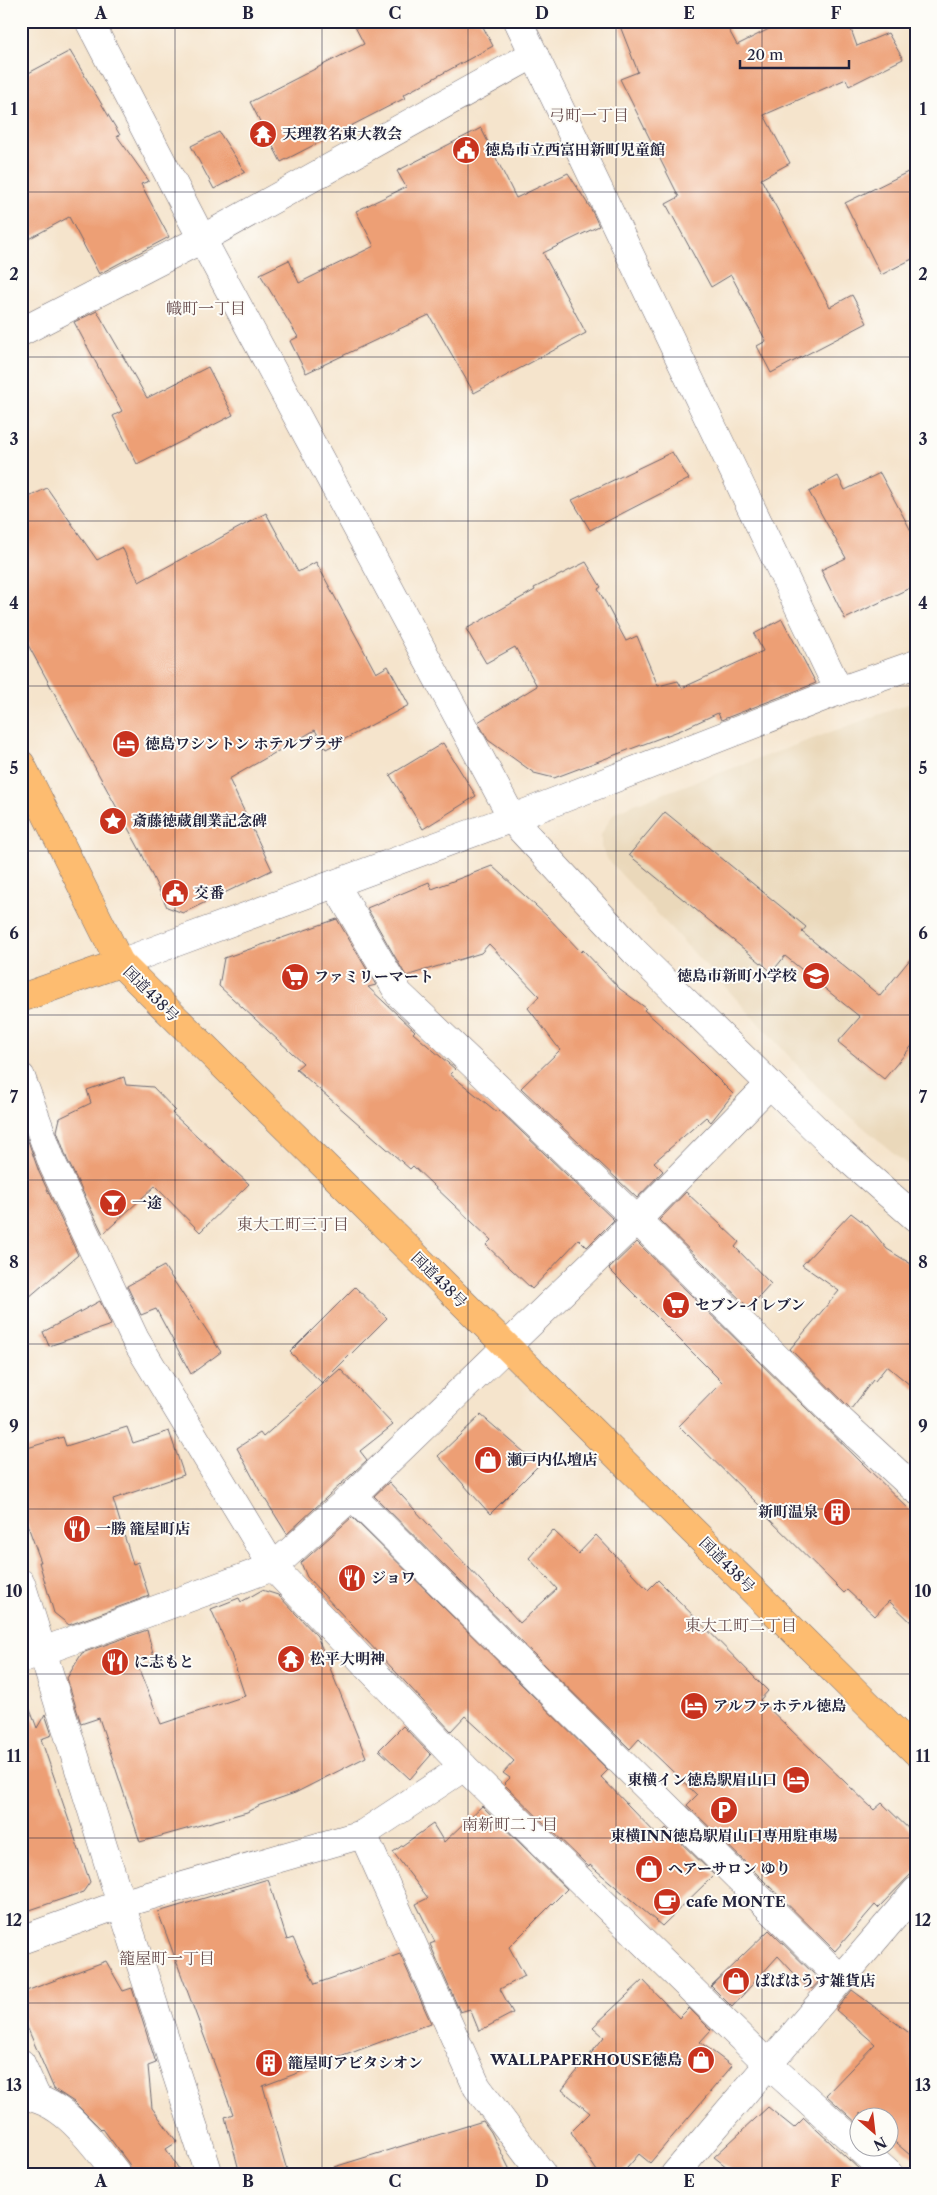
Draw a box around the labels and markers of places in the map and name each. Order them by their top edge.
temple icon: 天理教名東大教会 [248,119,278,149]
place label: 天理教名東大教会 [282,124,402,143]
public building icon: 徳島市立西富田新町児童館 [451,135,481,165]
place label: 徳島市立西富田新町児童館 [485,140,665,159]
hotel icon: 徳島ワシントン ホテルプラザ [111,729,141,759]
place label: 徳島ワシントン ホテルプラザ [145,734,343,753]
place icon: 斎藤徳蔵創業記念碑 [98,806,128,836]
place label: 斎藤徳蔵創業記念碑 [132,811,267,830]
public building icon: 交番 [160,878,190,908]
place label: 交番 [194,883,225,902]
school or university icon: 徳島市新町小学校 [801,961,831,991]
supermarket icon: ファミリーマート [280,962,310,992]
place label: 徳島市新町小学校 [677,966,797,985]
place label: ファミリーマート [314,967,434,986]
bar icon: 一途 [98,1188,128,1218]
place label: 一途 [132,1193,162,1212]
supermarket icon: セブン-イレブン [661,1290,691,1320]
place label: セブン-イレブン [695,1295,805,1314]
shop icon: 瀬戸内仏壇店 [473,1445,503,1475]
place label: 瀬戸内仏壇店 [507,1450,597,1469]
building icon: 新町温泉 [822,1497,852,1527]
place label: 新町温泉 [758,1502,818,1521]
restaurant icon: 一勝 籠屋町店 [62,1514,92,1544]
place label: 一勝 籠屋町店 [96,1519,190,1538]
restaurant icon: ジョワ [337,1563,367,1593]
place label: ジョワ [371,1568,416,1587]
temple icon: 松平大明神 [276,1644,306,1674]
restaurant icon: に志もと [100,1647,130,1677]
place label: 松平大明神 [310,1649,385,1668]
place label: に志もと [134,1652,194,1671]
hotel icon: アルファホテル徳島 [679,1691,709,1721]
place label: アルファホテル徳島 [713,1696,846,1715]
hotel icon: 東横イン徳島駅眉山口 [781,1765,811,1795]
place label: 東横イン徳島駅眉山口 [627,1770,777,1789]
parking icon: 東横INN徳島駅眉山口専用駐車場 [709,1795,739,1825]
place label: 東横INN徳島駅眉山口専用駐車場 [610,1826,838,1845]
shop icon: ヘアーサロン ゆり [634,1854,664,1884]
place label: ヘアーサロン ゆり [668,1859,791,1878]
cafe icon: cafe MONTE [652,1887,682,1917]
place label: cafe MONTE [686,1892,786,1911]
shop icon: ぱぱはうす雑貨店 [721,1966,751,1996]
place label: ぱぱはうす雑貨店 [755,1971,875,1990]
shop icon: WALLPAPERHOUSE徳島 [686,2045,716,2075]
building icon: 籠屋町アビタシオン [254,2048,284,2078]
place label: WALLPAPERHOUSE徳島 [489,2050,682,2069]
place label: 籠屋町アビタシオン [288,2053,423,2072]

